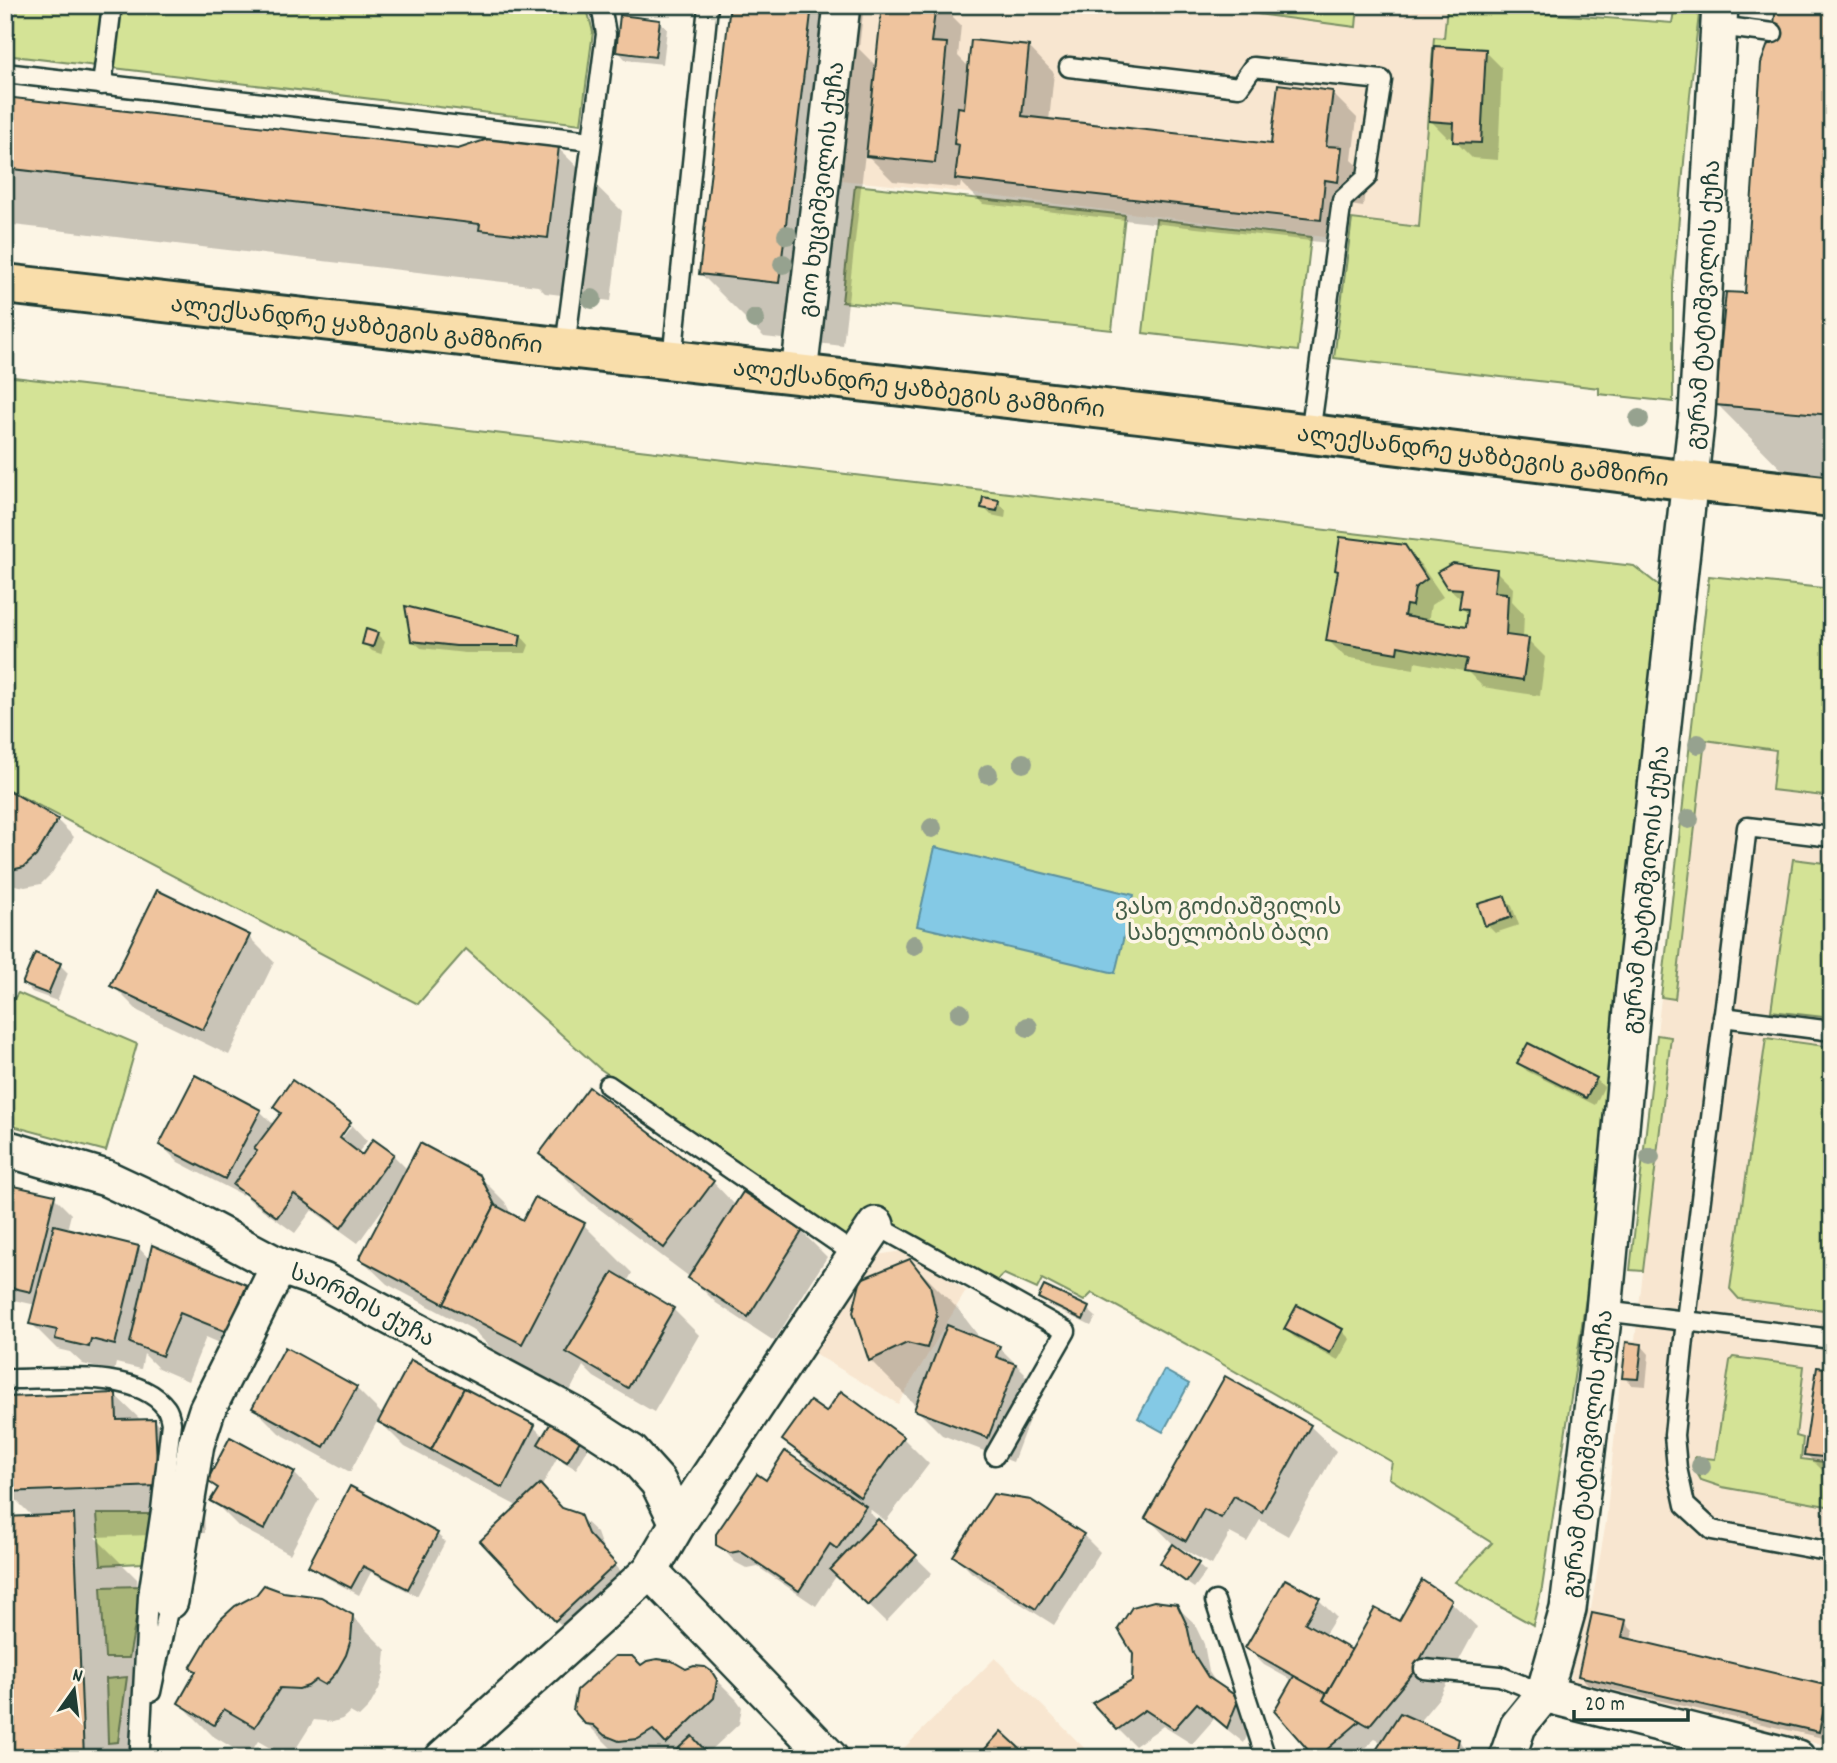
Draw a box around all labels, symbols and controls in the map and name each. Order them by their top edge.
street label: გიო ხუციშვილის ქუჩა [793,60,855,319]
street label: გურამ ტატიშვილის ქუჩა [1680,159,1731,451]
street label: ალექსანდრე ყაზბეგის გამზირი [169,290,544,365]
street label: ალექსანდრე ყაზბეგის გამზირი [731,354,1107,429]
street label: ალექსანდრე ყაზბეგის გამზირი [1295,419,1670,498]
street label: გურამ ტატიშვილის ქუჩა [1617,744,1681,1036]
park label: ვასო გოძიაშვილის სახელობის ბაღი [1115,893,1341,952]
street label: საირმის ქუჩა [285,1258,440,1358]
street label: გურამ ტატიშვილის ქუჩა [1556,1308,1624,1600]
north arrow [38,1654,108,1724]
text: N [69,1663,85,1691]
scale bar [1574,1679,1688,1723]
text: 20 m [1585,1691,1625,1721]

